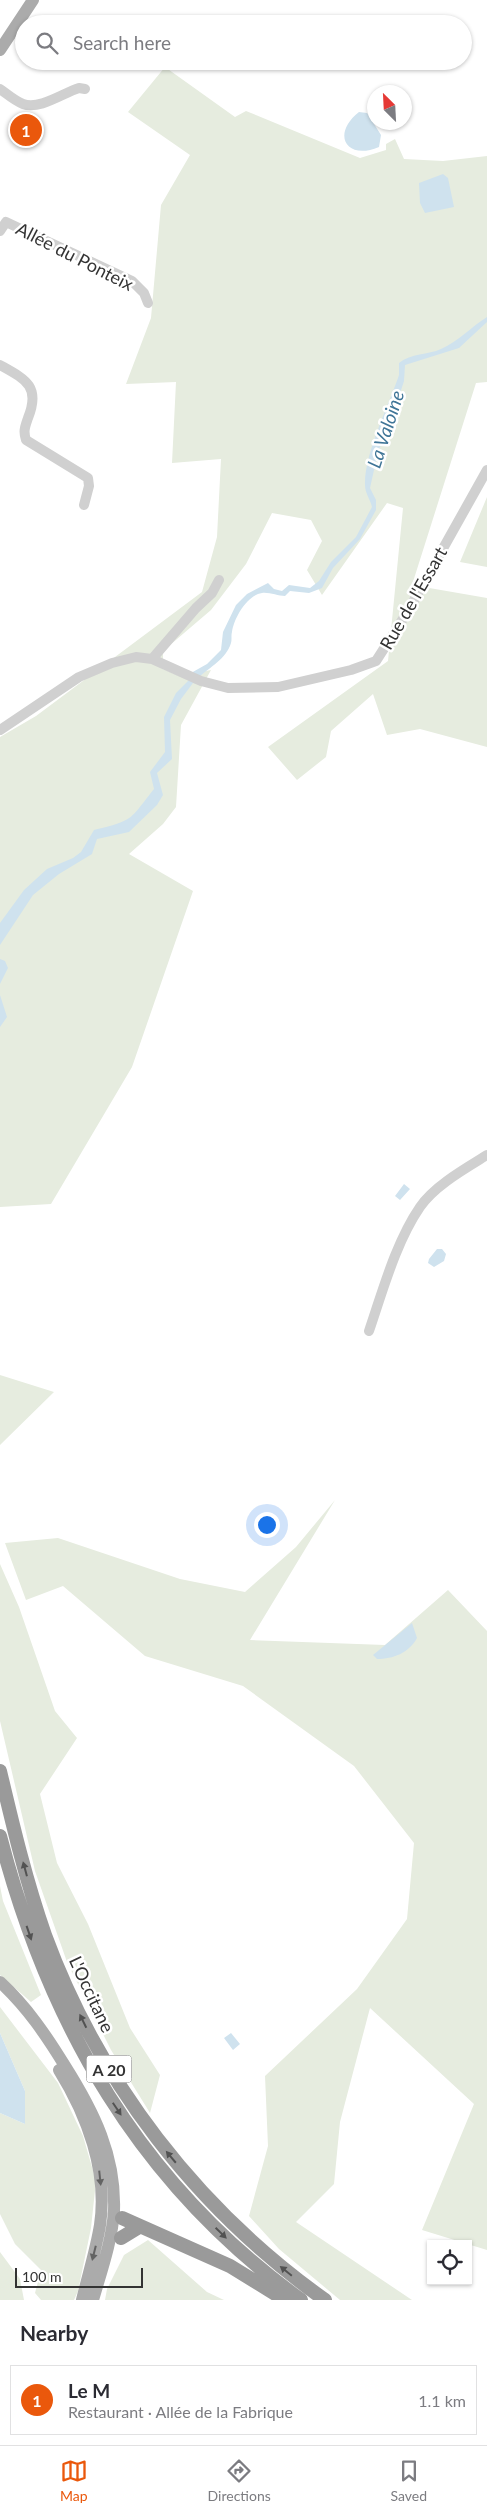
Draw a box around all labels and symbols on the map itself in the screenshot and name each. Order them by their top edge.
north arrow [367,85,412,130]
pin: 1 [10,111,42,149]
street label: Allée du Ponteix [13,217,137,295]
water label: La Valoine [362,387,408,471]
street label: Rue de l'Essart [375,542,452,653]
your location [254,1512,280,1538]
one-way arrow [20,1862,28,1877]
one-way arrow [25,1926,33,1941]
street label: L'Occitane [65,1952,119,2036]
one-way arrow [79,2014,87,2028]
road number: A 20 [86,2056,132,2082]
one-way arrow [112,2102,122,2116]
one-way arrow [165,2151,177,2163]
one-way arrow [96,2170,104,2186]
one-way arrow [214,2227,226,2239]
one-way arrow [90,2245,98,2260]
scale bar [15,2265,142,2288]
one-way arrow [280,2265,293,2276]

